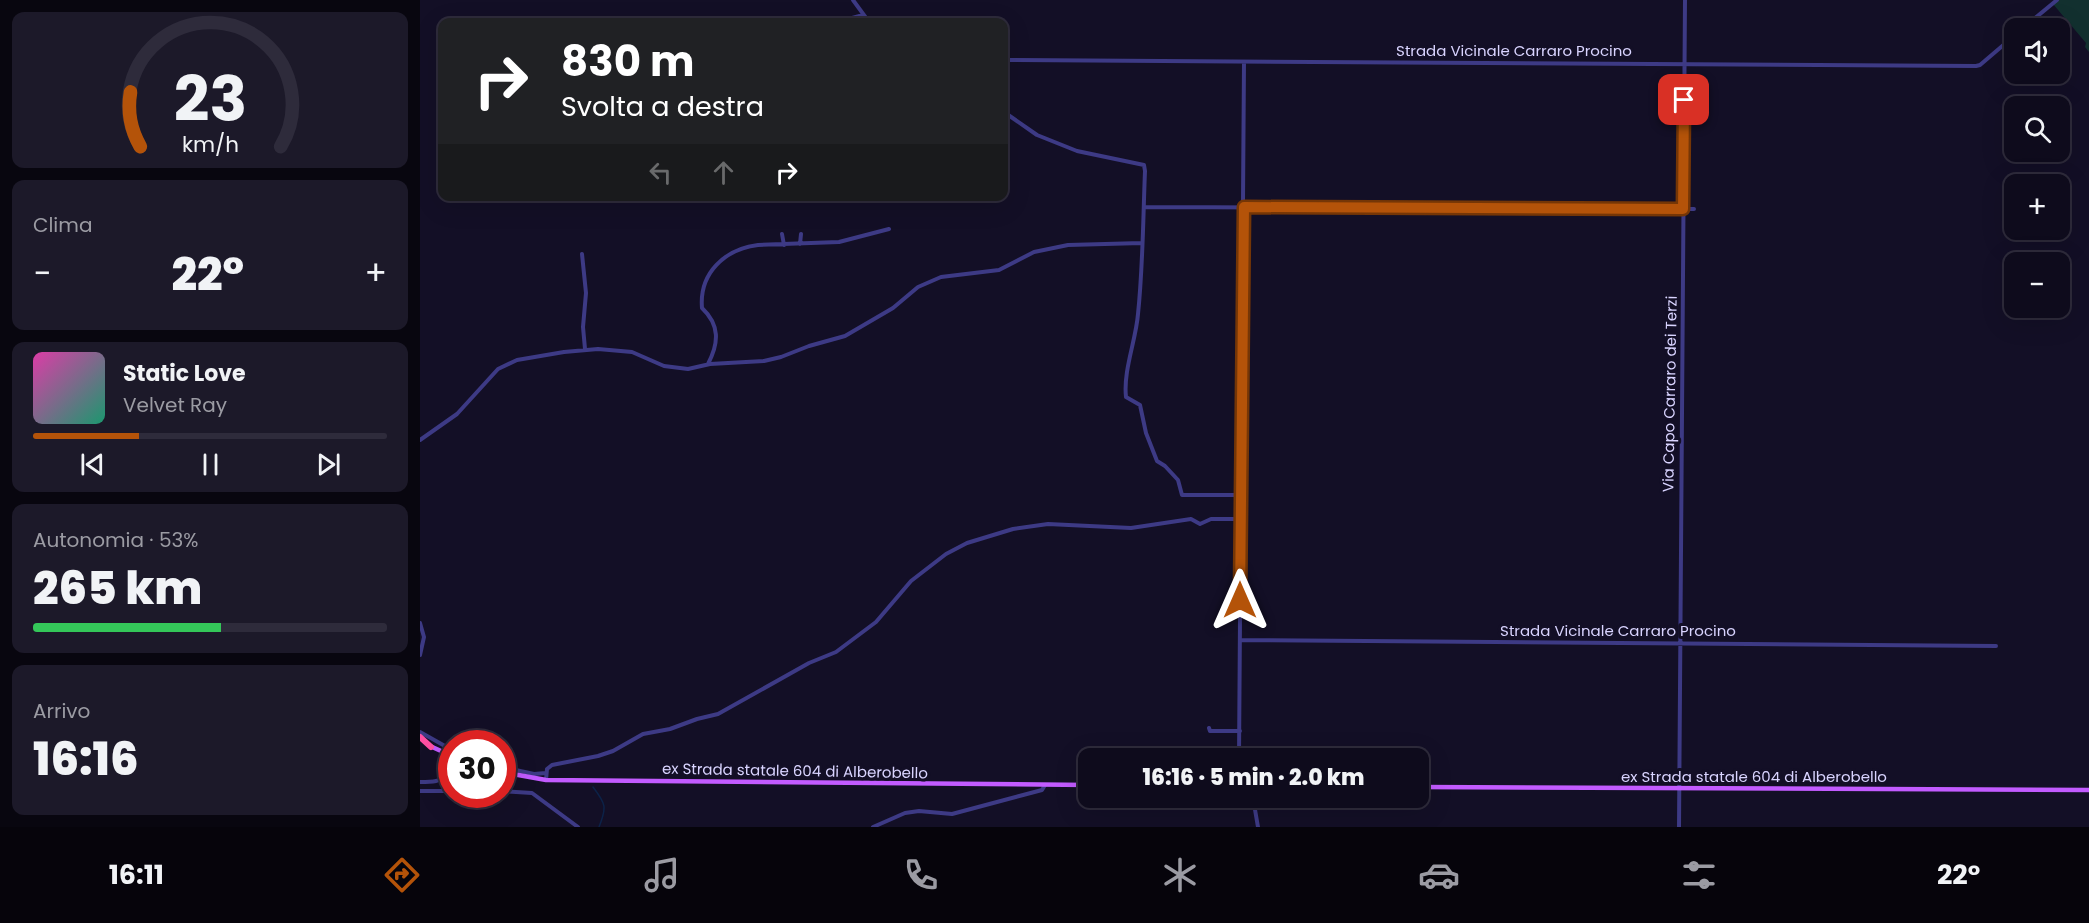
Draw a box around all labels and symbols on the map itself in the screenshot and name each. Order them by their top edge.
street label: Strada Vicinale Carraro Procino [1396,40,1632,61]
pin [1658,74,1709,125]
street label: Via Capo Carraro dei Terzi [1657,296,1682,492]
position arrow [1208,568,1272,632]
street label: Strada Vicinale Carraro Procino [1500,620,1736,641]
speed limit sign: 30 [438,730,516,808]
street label: ex Strada statale 604 di Alberobello [662,758,928,783]
street label: ex Strada statale 604 di Alberobello [1621,766,1887,787]

